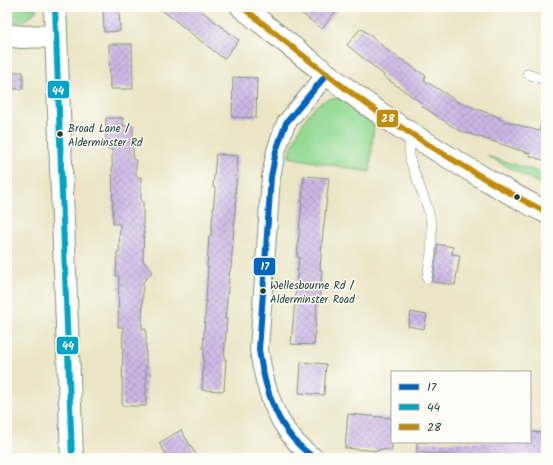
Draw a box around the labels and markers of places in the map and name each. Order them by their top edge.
place label: Broad Lane / Alderminster Rd [68,120,143,152]
marker: Broad Lane / Alderminster Rd [55,129,65,139]
unlabelled marker [512,192,522,202]
place label: Wellesbourne Rd / Alderminster Road [270,277,355,309]
marker: Wellesbourne Rd / Alderminster Road [258,286,268,296]

